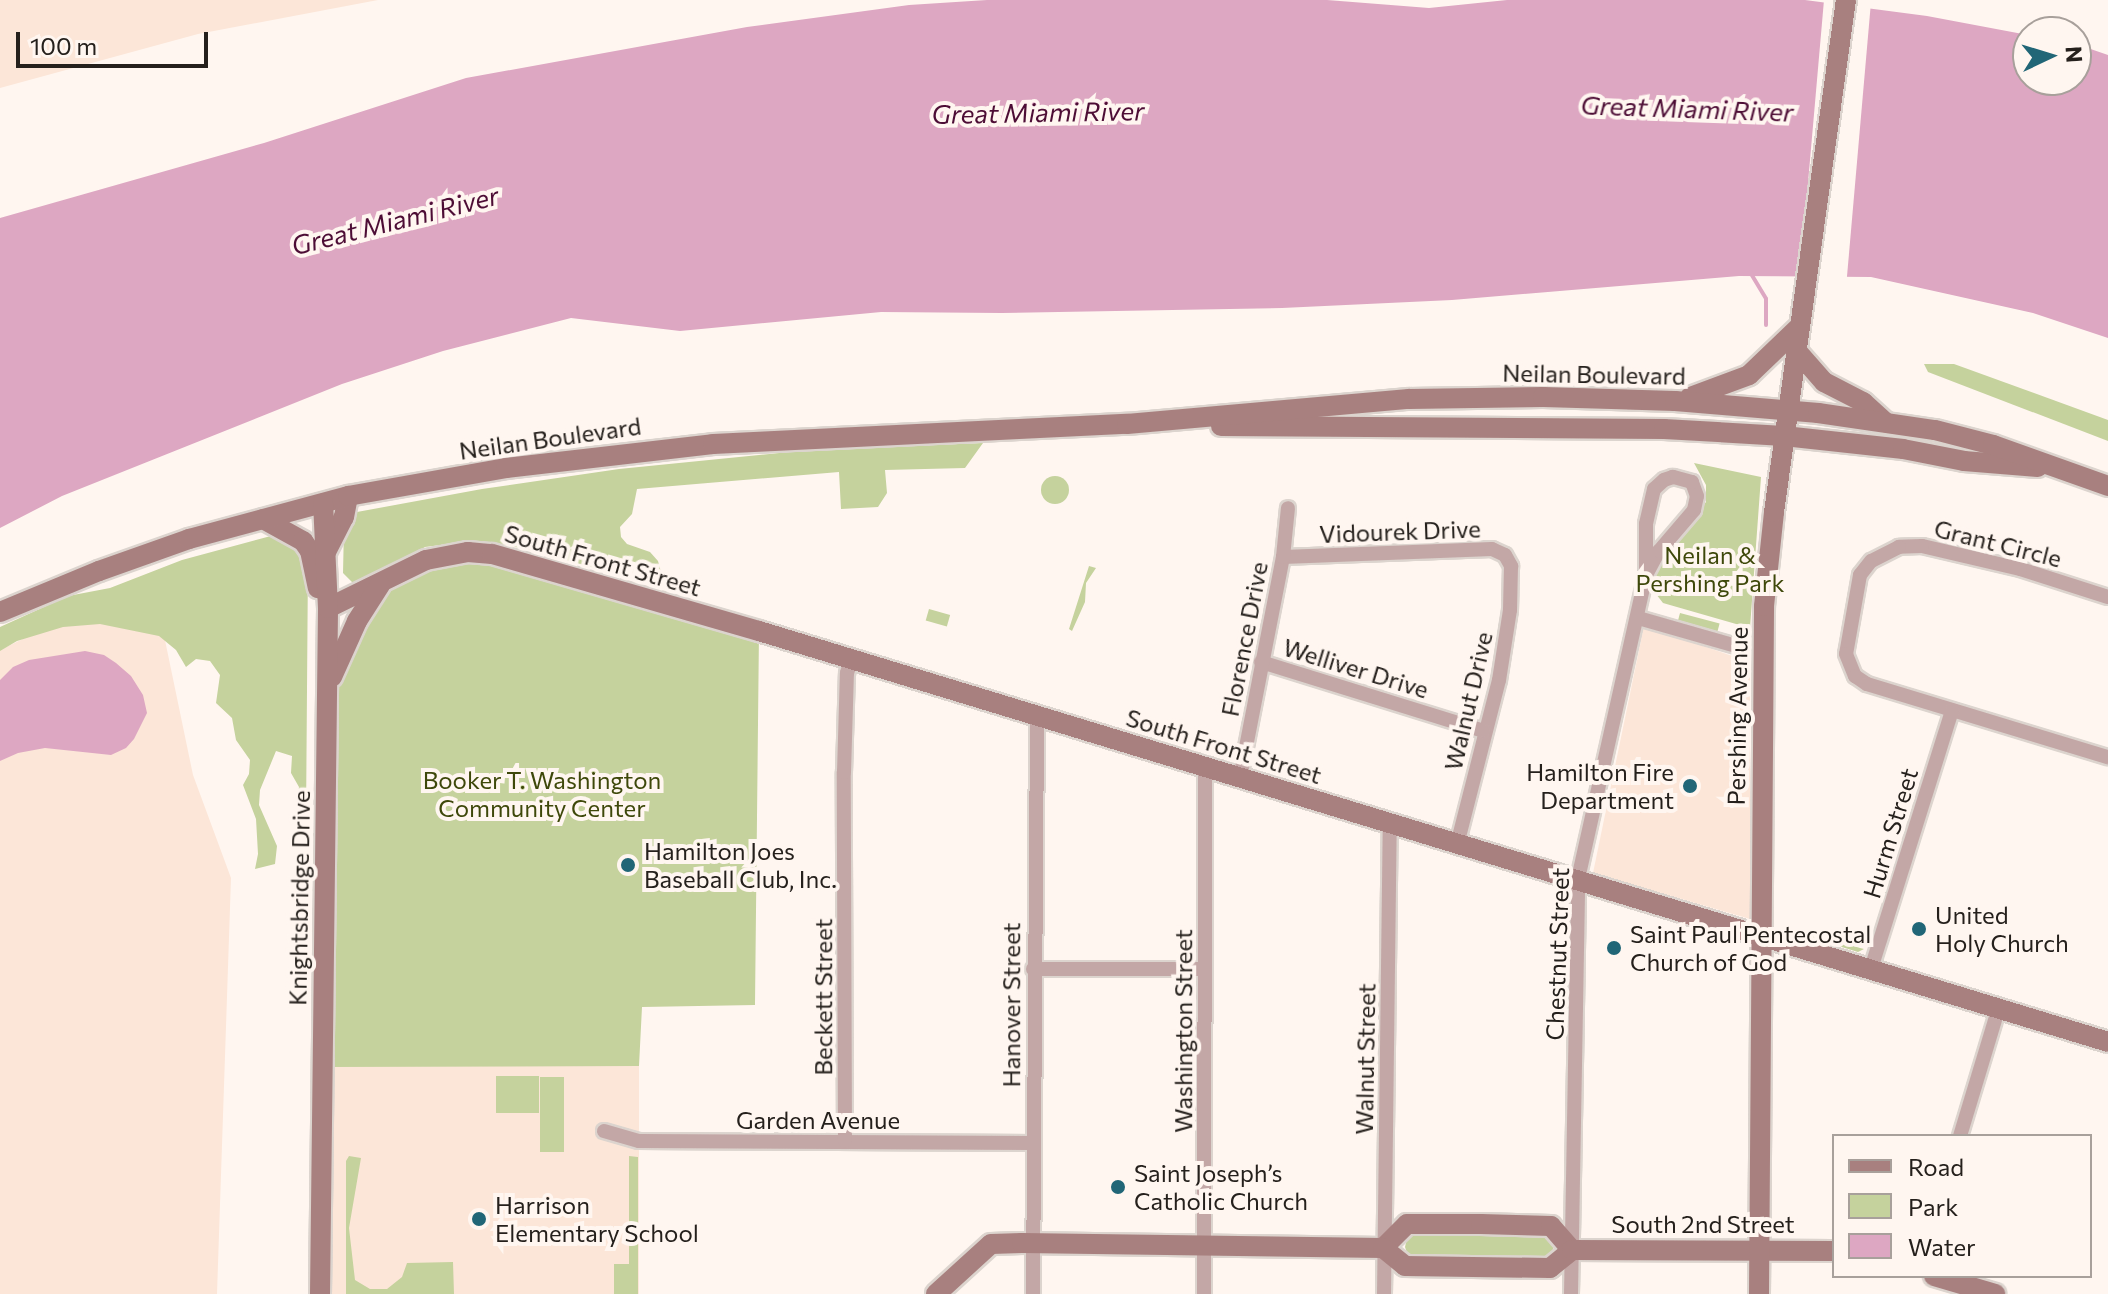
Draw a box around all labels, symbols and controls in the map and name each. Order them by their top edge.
scale bar [20,16,212,66]
north arrow [2012,16,2092,96]
text: 100 m [30,31,97,60]
text: N [2060,45,2088,64]
water label: Great Miami River [1580,89,1794,127]
water label: Great Miami River [931,95,1145,129]
water label: Great Miami River [288,179,502,261]
street label: Neilan Boulevard [1502,358,1686,390]
street label: Neilan Boulevard [457,411,643,465]
street label: Grant Circle [1931,513,2065,573]
street label: Vidourek Drive [1319,514,1481,548]
street label: South Front Street [501,518,705,602]
park label: Neilan & Pershing Park [1636,541,1784,597]
street label: Florence Drive [1215,559,1273,719]
street label: Pershing Avenue [1721,626,1753,806]
street label: Walnut Drive [1438,629,1498,773]
street label: Welliver Drive [1280,632,1432,704]
street label: South Front Street [1123,703,1325,789]
place label: Hamilton Fire Department [1526,758,1674,814]
street label: Hurm Street [1857,765,1923,901]
park label: Booker T. Washington Community Center [423,766,661,822]
marker: Hamilton Fire Department [1681,777,1699,795]
street label: Knightsbridge Drive [283,790,315,1006]
place label: Hamilton Joes Baseball Club, Inc. [644,837,837,893]
marker: Hamilton Joes Baseball Club, Inc. [619,856,637,874]
street label: Chestnut Street [1540,867,1574,1041]
place label: United Holy Church [1935,901,2069,957]
street label: Beckett Street [809,918,837,1076]
place label: Saint Paul Pentecostal Church of God [1630,920,1871,976]
marker: United Holy Church [1910,920,1928,938]
street label: Hanover Street [997,923,1025,1087]
street label: Washington Street [1169,929,1197,1133]
marker: Saint Paul Pentecostal Church of God [1605,939,1623,957]
street label: Walnut Street [1349,983,1381,1135]
street label: Garden Avenue [736,1106,900,1134]
legend [1832,1134,2092,1278]
text: Road [1908,1152,1964,1181]
place label: Saint Joseph’s Catholic Church [1134,1159,1308,1215]
marker: Saint Joseph’s Catholic Church [1109,1178,1127,1196]
place label: Harrison Elementary School [495,1191,699,1247]
text: Park [1908,1192,1958,1221]
marker: Harrison Elementary School [470,1210,488,1228]
street label: South 2nd Street [1611,1210,1795,1238]
text: Water [1908,1232,1976,1261]

